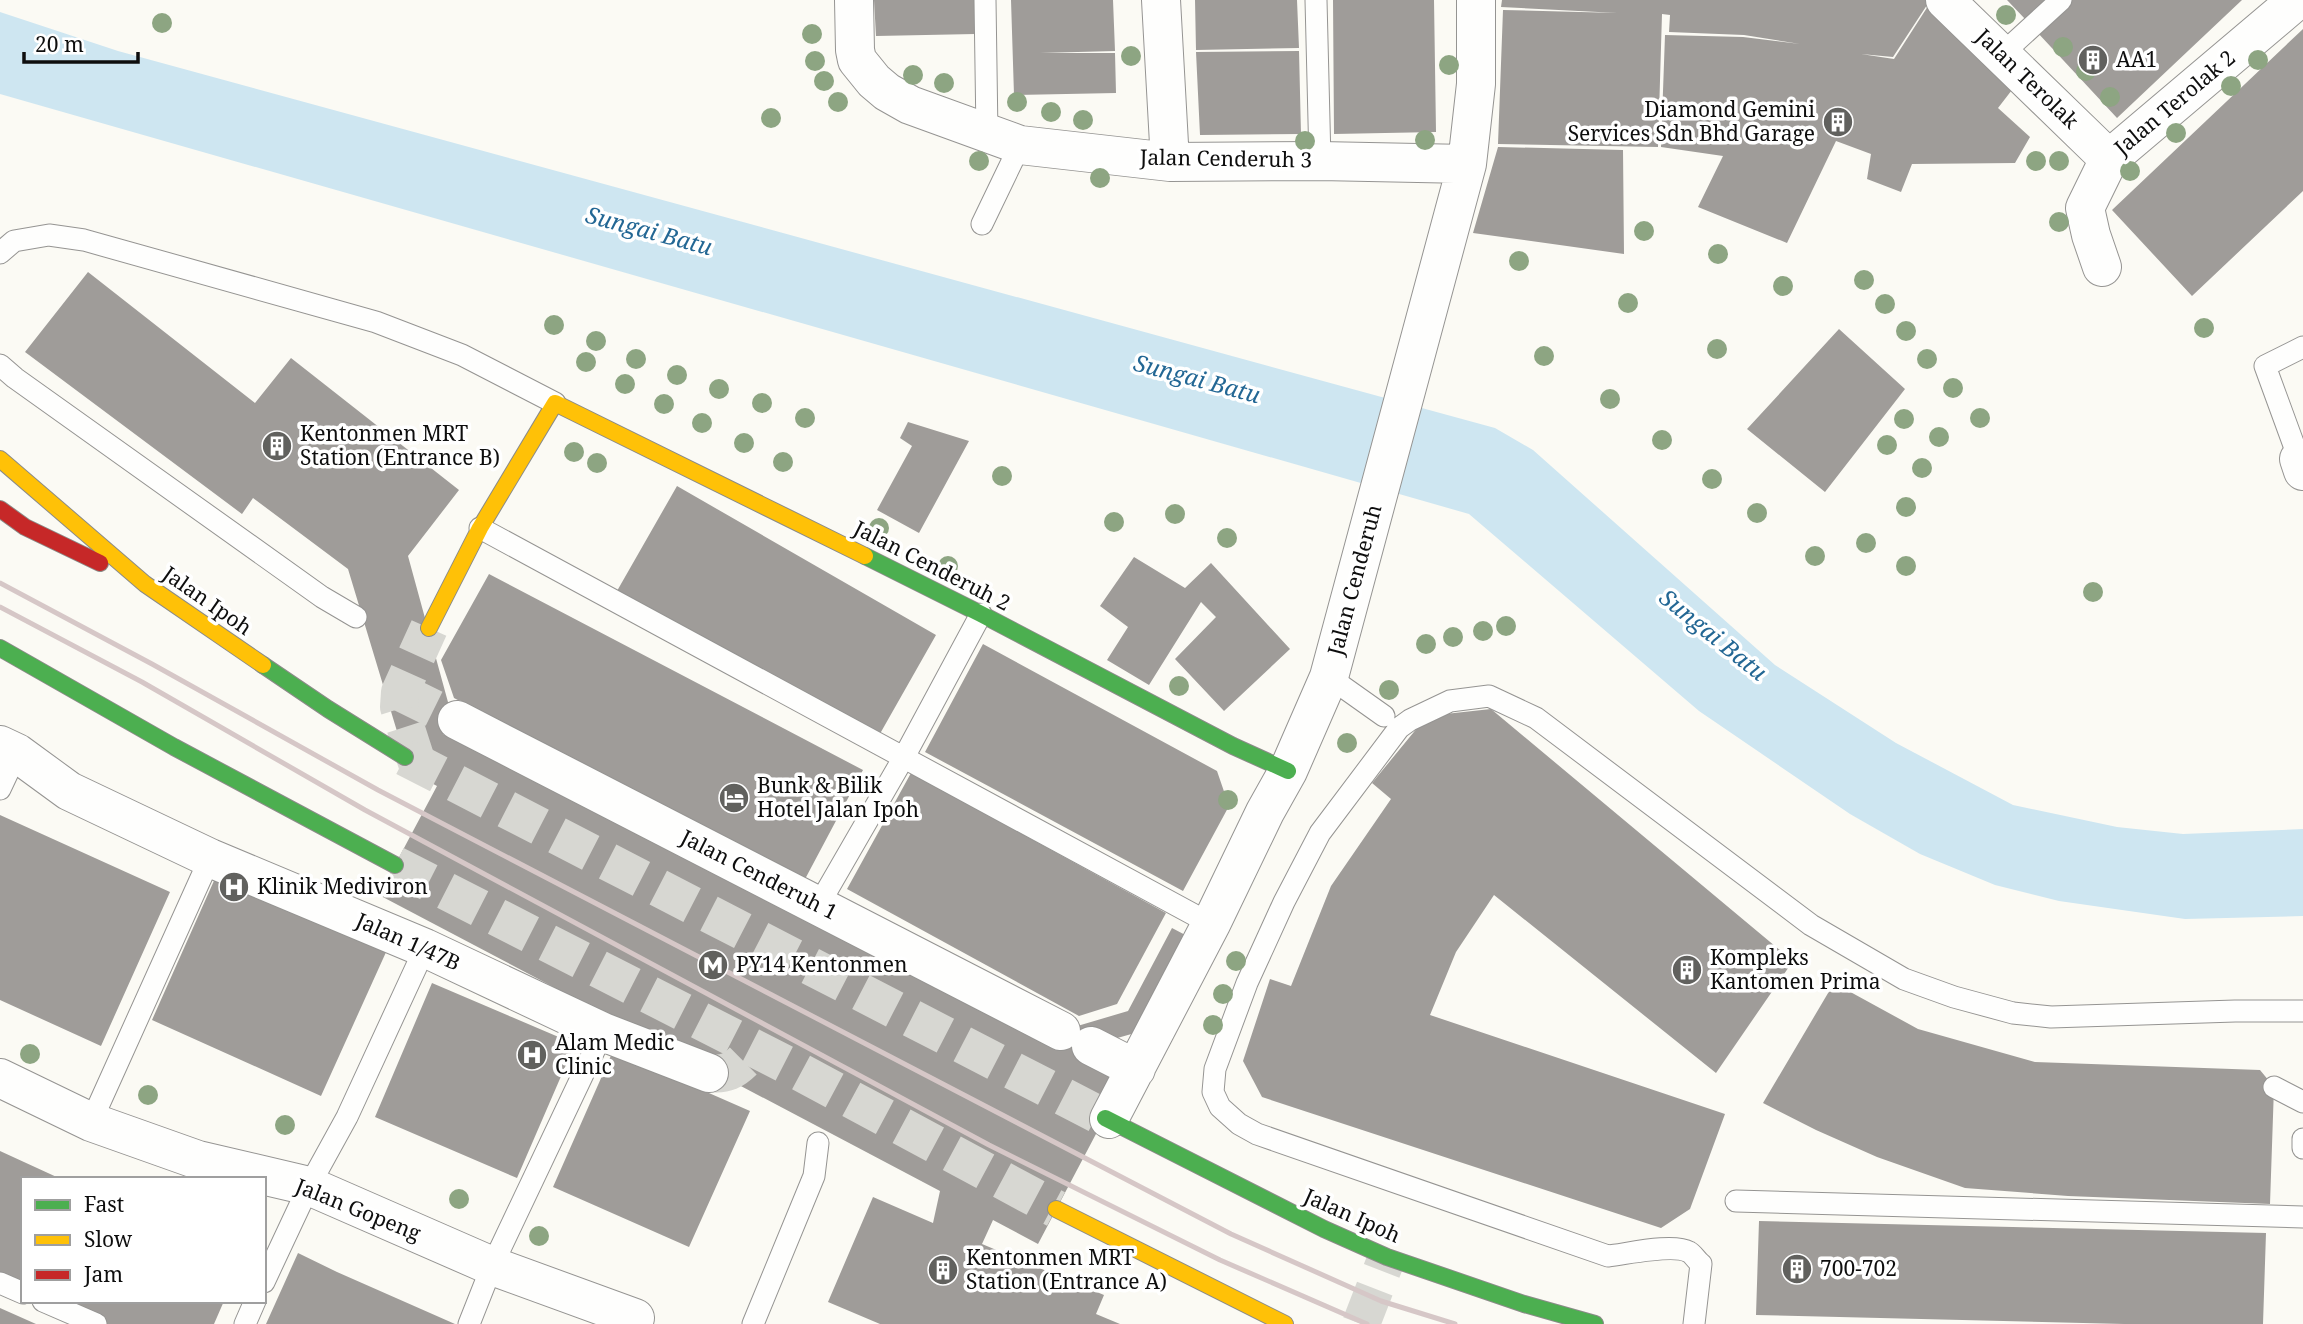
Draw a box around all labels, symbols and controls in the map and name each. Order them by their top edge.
scale bar [24,21,138,65]
street label: Jalan Terolak [1970,22,2086,135]
text: 20 m [35,30,84,58]
building icon: AA1 [2076,43,2110,77]
street label: Jalan Terolak 2 [2107,43,2241,162]
place label: AA1 [2116,45,2157,73]
place label: Diamond Gemini Services Sdn Bhd Garage [1568,95,1815,147]
building icon: Diamond Gemini Services Sdn Bhd Garage [1821,105,1855,139]
street label: Jalan Cenderuh 3 [1139,142,1312,174]
water label: Sungai Batu [582,198,716,262]
water label: Sungai Batu [1130,346,1264,410]
place label: Kentonmen MRT Station (Entrance B) [300,419,500,471]
building icon: Kentonmen MRT Station (Entrance B) [260,429,294,463]
street label: Jalan Cenderuh [1320,501,1388,659]
street label: Jalan Cenderuh 2 [848,513,1016,617]
street label: Jalan Ipoh [157,559,258,641]
water label: Sungai Batu [1653,581,1774,688]
place label: Bunk & Bilik Hotel Jalan Ipoh [757,771,919,823]
hotel icon: Bunk & Bilik Hotel Jalan Ipoh [717,781,751,815]
street label: Jalan Cenderuh 1 [675,822,843,926]
hospital icon: Klinik Mediviron [217,870,251,904]
place label: Klinik Mediviron [257,872,428,900]
street label: Jalan 1/47B [351,905,465,977]
place label: Kompleks Kantomen Prima [1710,943,1881,995]
metro station icon: PY14 Kentonmen [696,948,730,982]
place label: PY14 Kentonmen [736,950,908,978]
building icon: Kompleks Kantomen Prima [1670,953,1704,987]
place label: Alam Medic Clinic [555,1028,674,1080]
hospital icon: Alam Medic Clinic [515,1038,549,1072]
street label: Jalan Gopeng [291,1171,426,1247]
legend [21,1177,266,1303]
street label: Jalan Ipoh [1299,1181,1405,1249]
text: Fast [84,1190,124,1218]
text: Slow [84,1225,133,1253]
place label: Kentonmen MRT Station (Entrance A) [966,1243,1167,1295]
building icon: 700-702 [1780,1252,1814,1286]
building icon: Kentonmen MRT Station (Entrance A) [926,1253,960,1287]
place label: 700-702 [1820,1254,1897,1282]
text: Jam [83,1260,123,1288]

